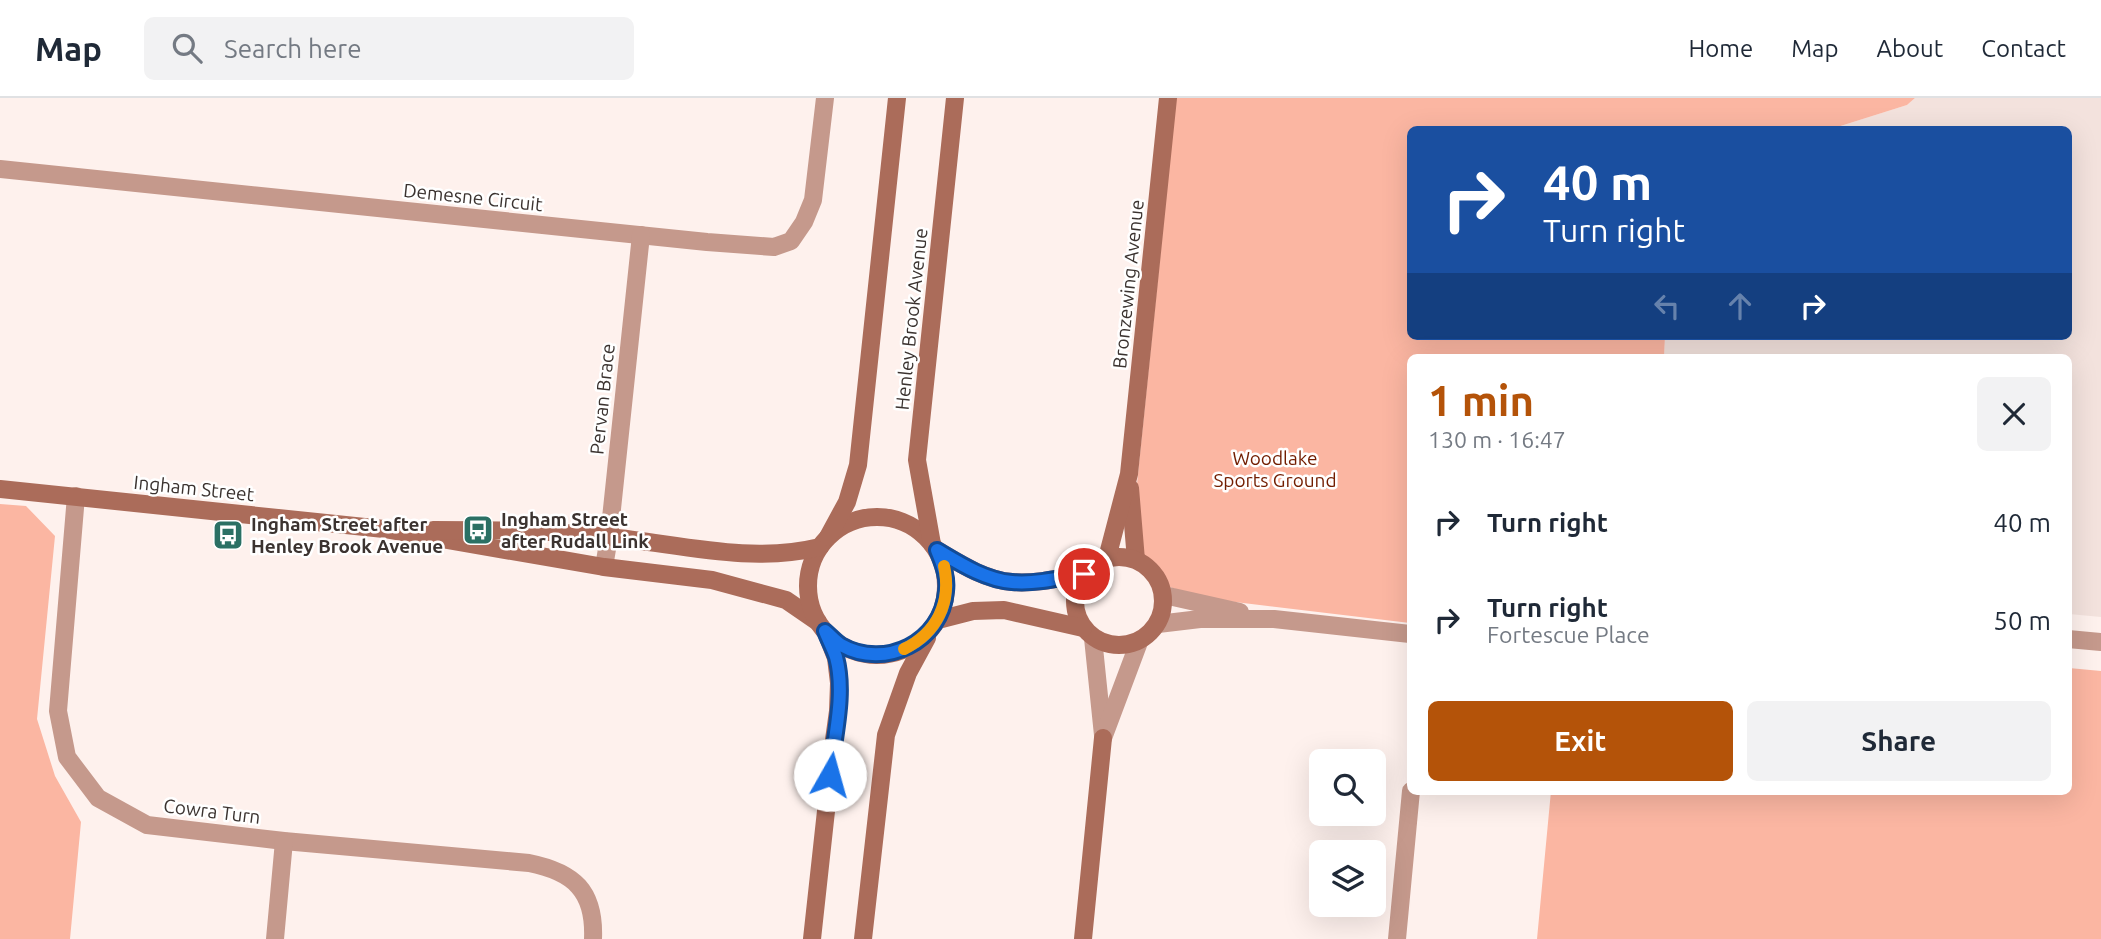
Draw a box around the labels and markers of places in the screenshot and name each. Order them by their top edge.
place label: Ingham Street after Rudall Link [501,508,649,552]
place label: Ingham Street after Henley Brook Avenue [251,513,443,557]
bus stop icon: Ingham Street after Rudall Link [461,513,495,547]
bus stop icon: Ingham Street after Henley Brook Avenue [211,518,245,552]
pin [1054,544,1114,604]

